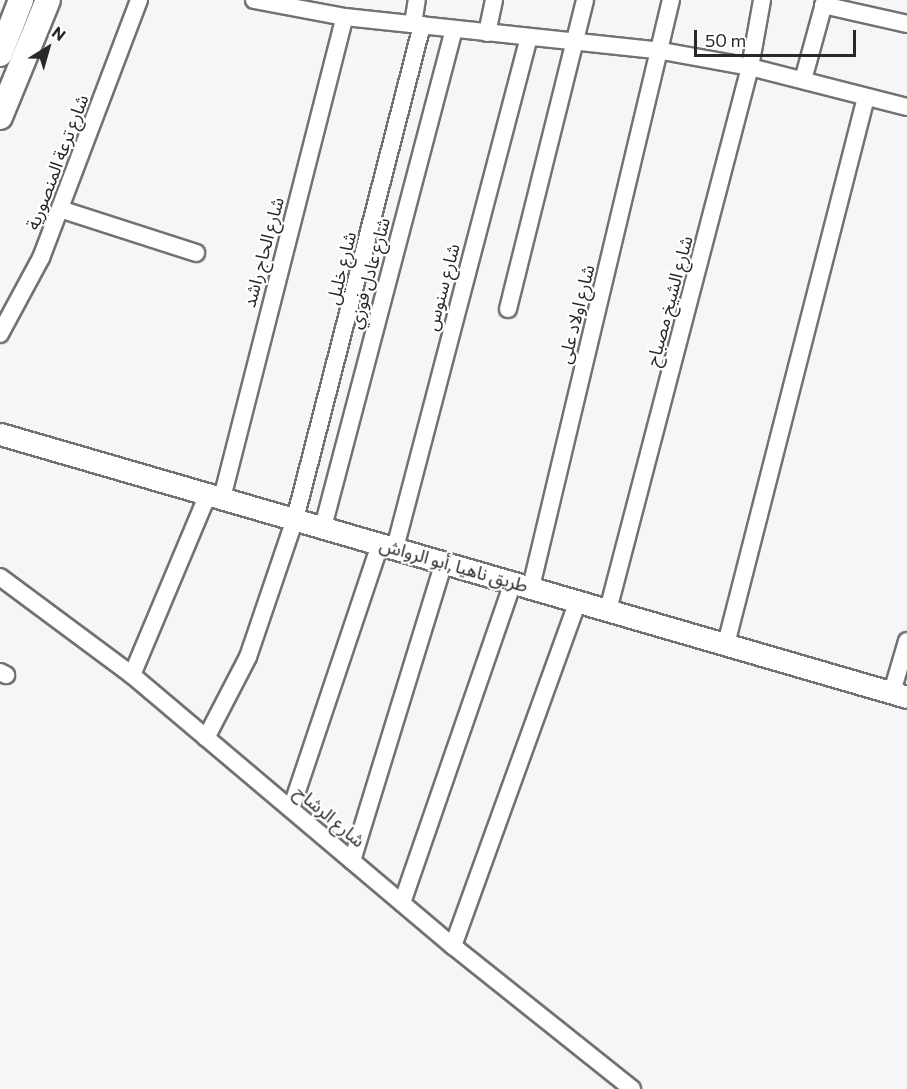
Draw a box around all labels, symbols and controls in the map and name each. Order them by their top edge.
north arrow [18,18,78,78]
scale bar [697,18,859,56]
text: N [49,22,70,44]
text: 50 m [705,29,746,51]
street label: شارع ترعة المنصورية [21,91,93,233]
street label: شارع الحاج راشد [238,194,288,310]
street label: شارع عادل فوزي [344,215,394,331]
street label: شارع خليل [322,229,360,307]
street label: شارع الشيخ مصباح [641,233,697,369]
street label: شارع سنوس [420,241,464,333]
street label: شارع اولاد على [553,262,599,366]
street label: طريق ناهيا ,أبو الرواش [377,533,531,597]
street label: شارع الرشاح [291,780,369,852]

